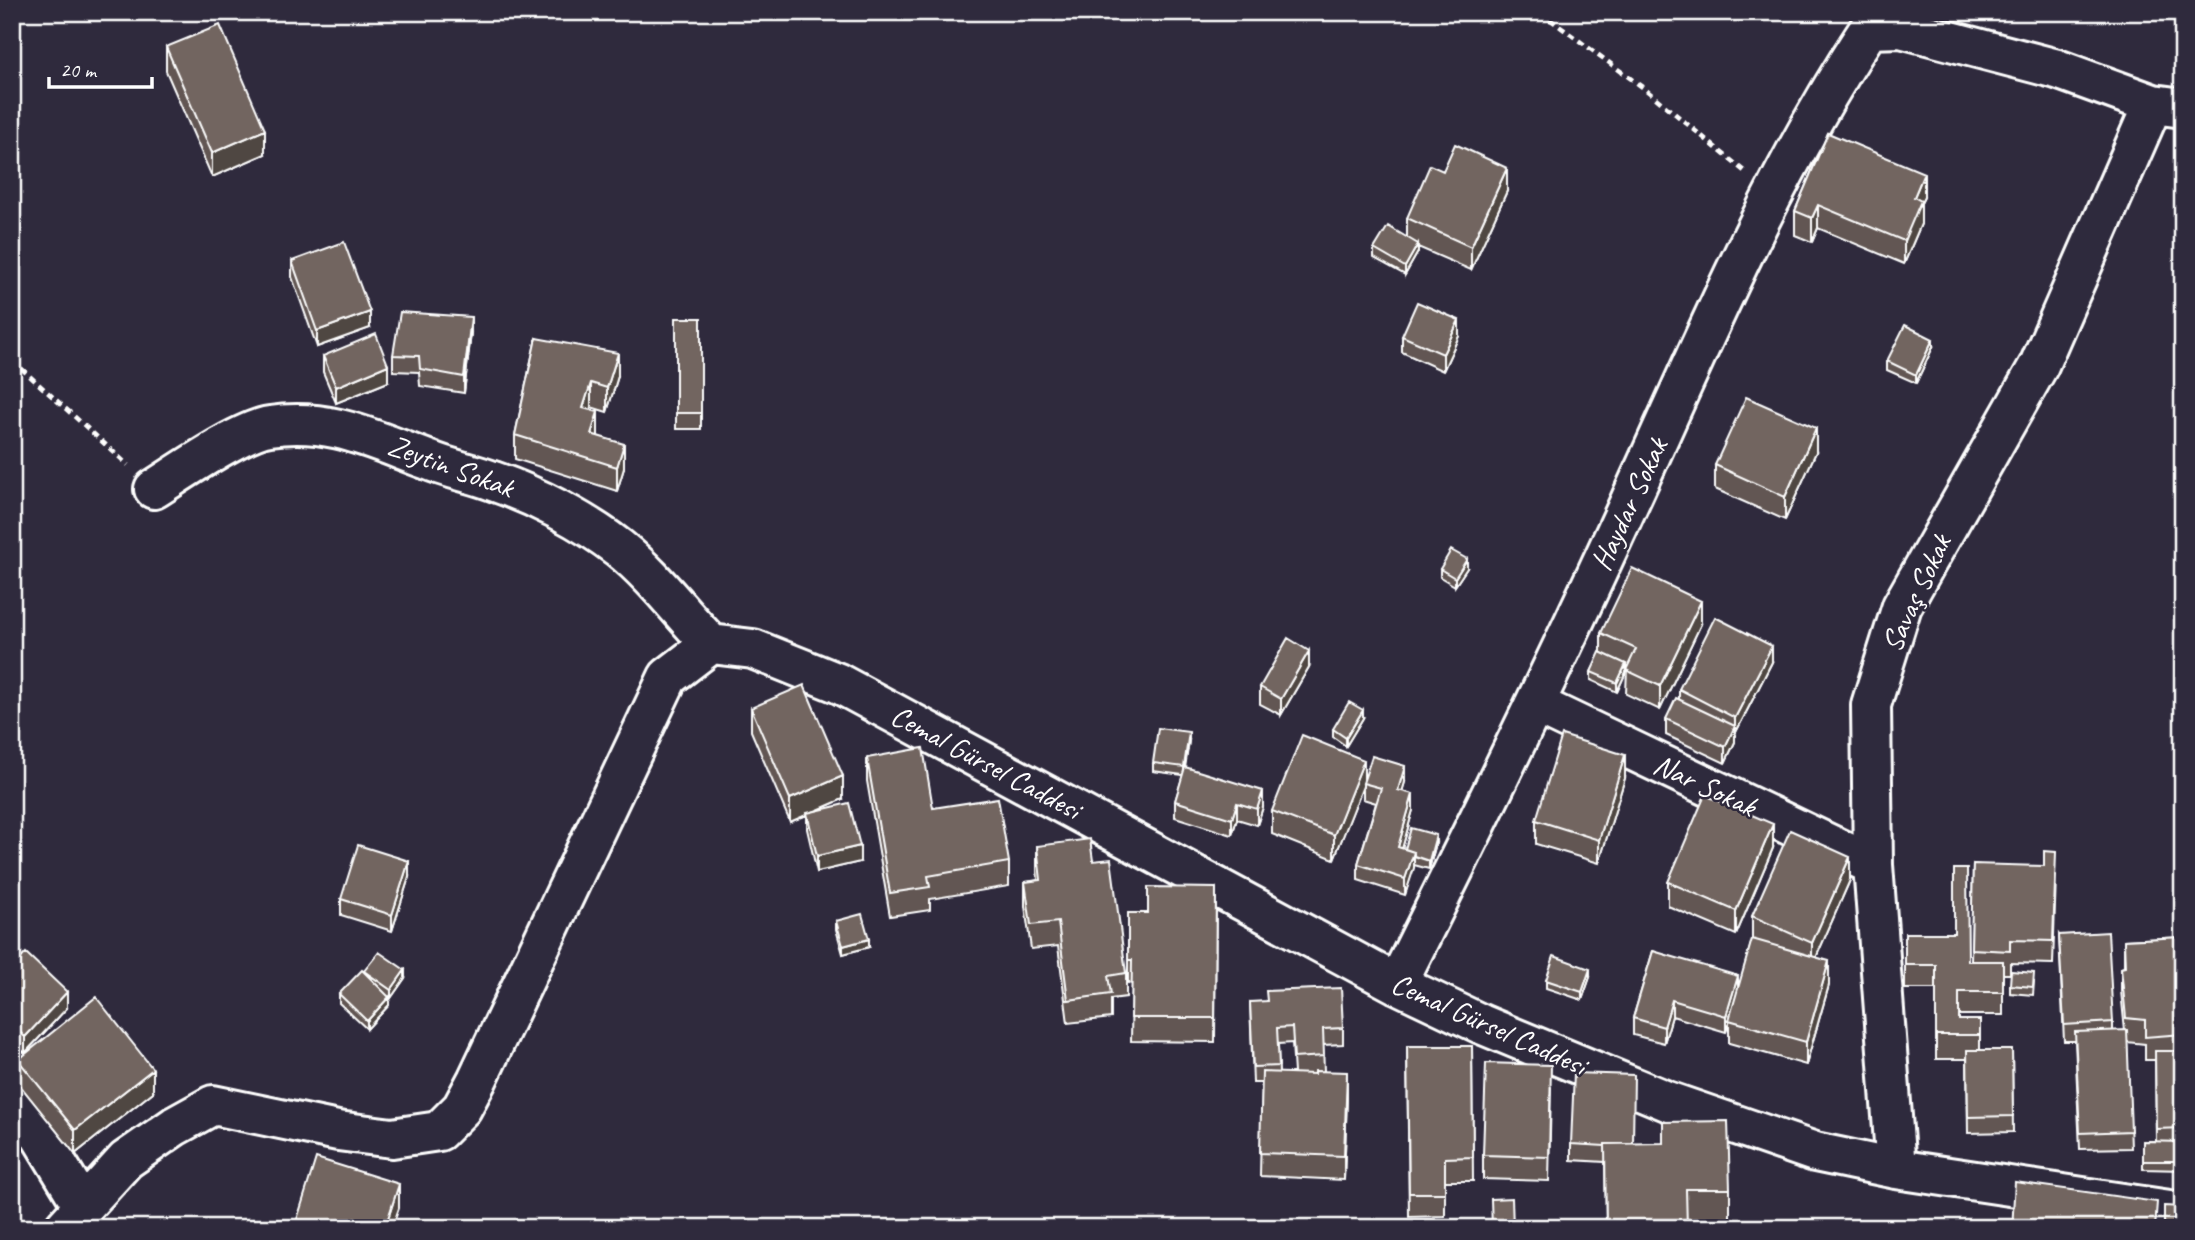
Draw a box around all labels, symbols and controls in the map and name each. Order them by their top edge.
scale bar [49,46,152,90]
text: 20 m [60,57,98,83]
street label: Zeytin Sokak [383,426,521,507]
street label: Haydar Sokak [1582,430,1677,576]
street label: Savaş Sokak [1872,526,1961,658]
street label: Cemal Gürsel Caddesi [885,696,1090,830]
street label: Nar Sokak [1648,745,1764,826]
street label: Cemal Gürsel Caddesi [1386,964,1596,1085]

